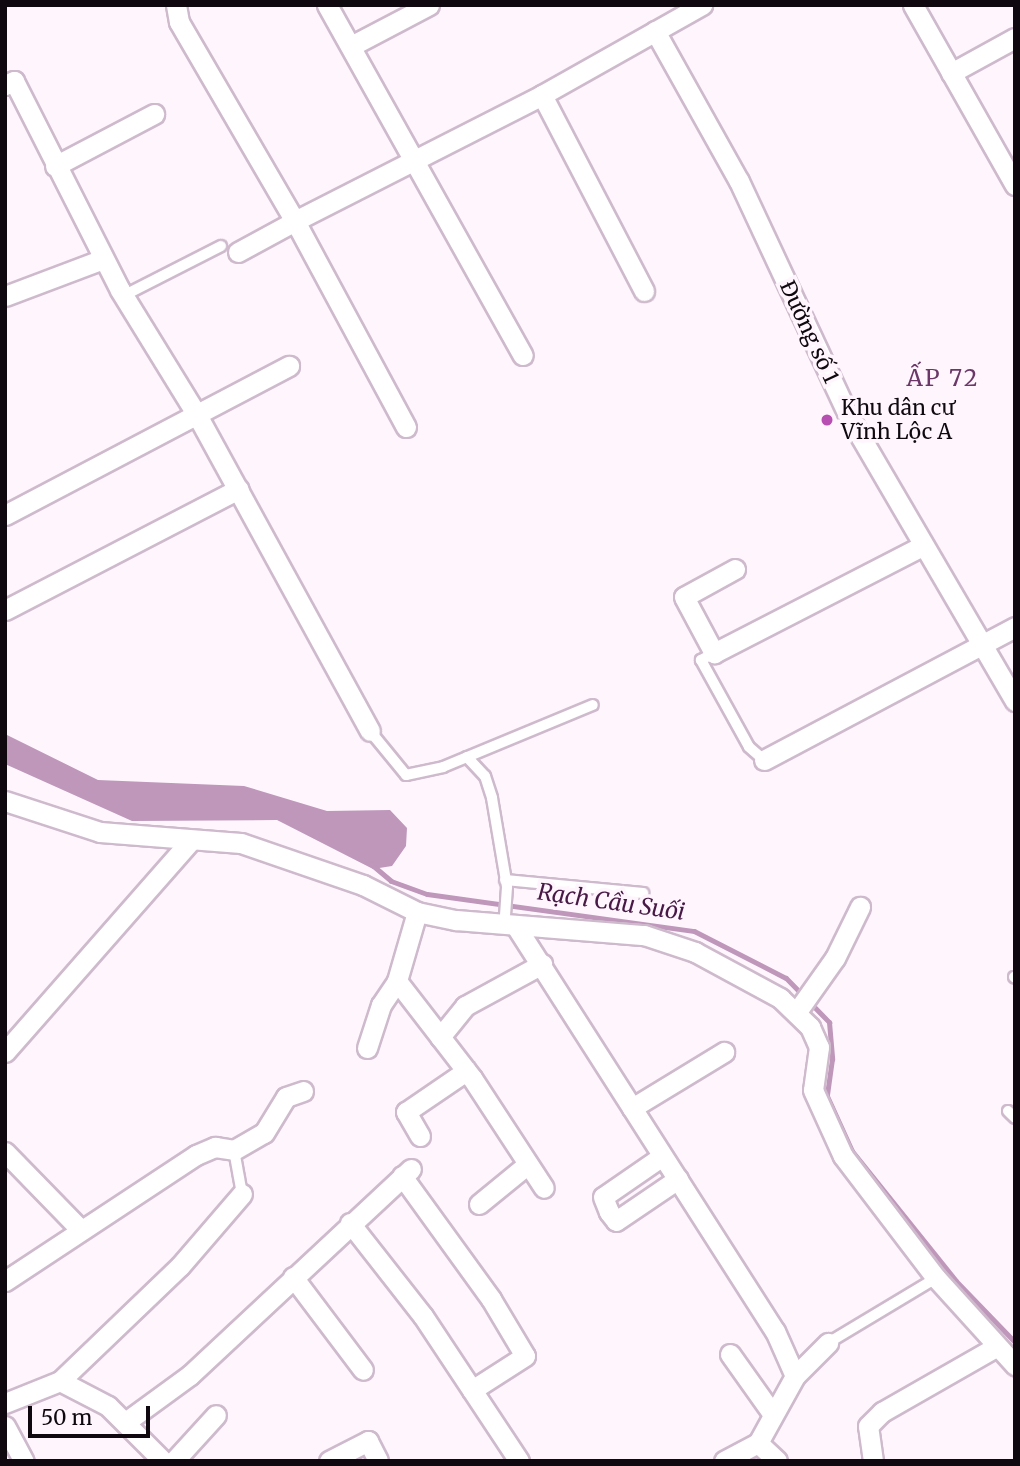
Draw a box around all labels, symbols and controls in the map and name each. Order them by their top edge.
street label: Đường số 1 [774,277,844,387]
district label: ẤP 72 [907,364,979,392]
place label: Khu dân cư Vĩnh Lộc A [841,395,955,445]
marker: Khu dân cư Vĩnh Lộc A [819,412,835,428]
water label: Rạch Cầu Suối [536,878,686,926]
scale bar [32,1392,154,1436]
text: 50 m [41,1404,92,1431]

